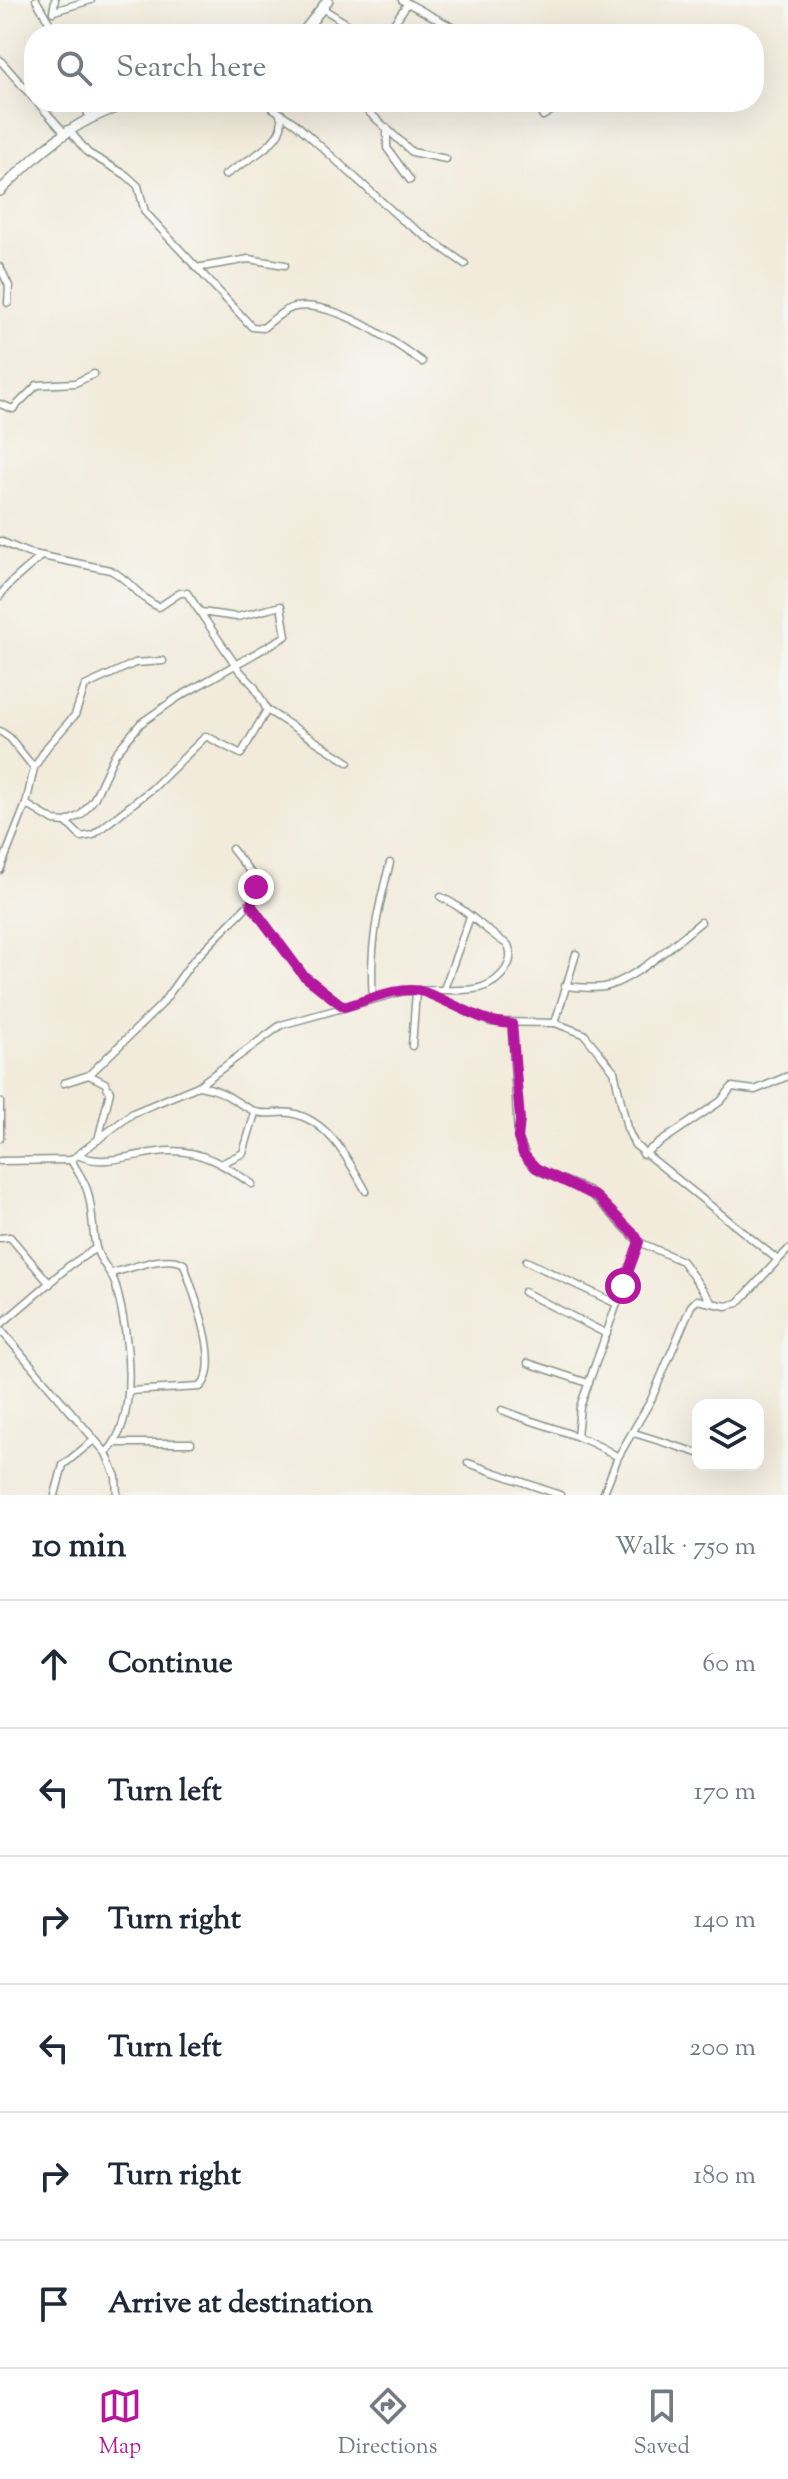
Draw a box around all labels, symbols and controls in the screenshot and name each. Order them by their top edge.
search box [24,24,764,112]
icon: search [52,46,96,90]
text: Search here [116,47,266,90]
route end [238,869,274,905]
route start [605,1268,641,1304]
map controls [692,1399,764,1471]
button: layers [692,1399,764,1471]
text: 10 min [32,1523,126,1572]
text: Walk · 750 m [615,1529,756,1566]
icon: ahead [32,1642,76,1686]
text: Continue [108,1643,233,1686]
text: 60 m [702,1646,756,1683]
icon: left [32,1770,76,1814]
text: Turn left [108,1771,222,1814]
text: 170 m [694,1774,756,1811]
icon: right [32,1898,76,1942]
text: Turn right [108,1899,241,1942]
text: 140 m [693,1902,756,1939]
icon: left [32,2026,76,2070]
text: Turn left [108,2027,222,2070]
text: 200 m [689,2030,756,2067]
icon: right [32,2154,76,2198]
text: Turn right [108,2155,241,2198]
text: 180 m [693,2158,756,2195]
icon: arrive [32,2282,76,2326]
text: Arrive at destination [108,2283,373,2326]
tab: Map [98,2384,142,2464]
tab: Directions [338,2384,437,2464]
tab: Saved [633,2384,690,2464]

